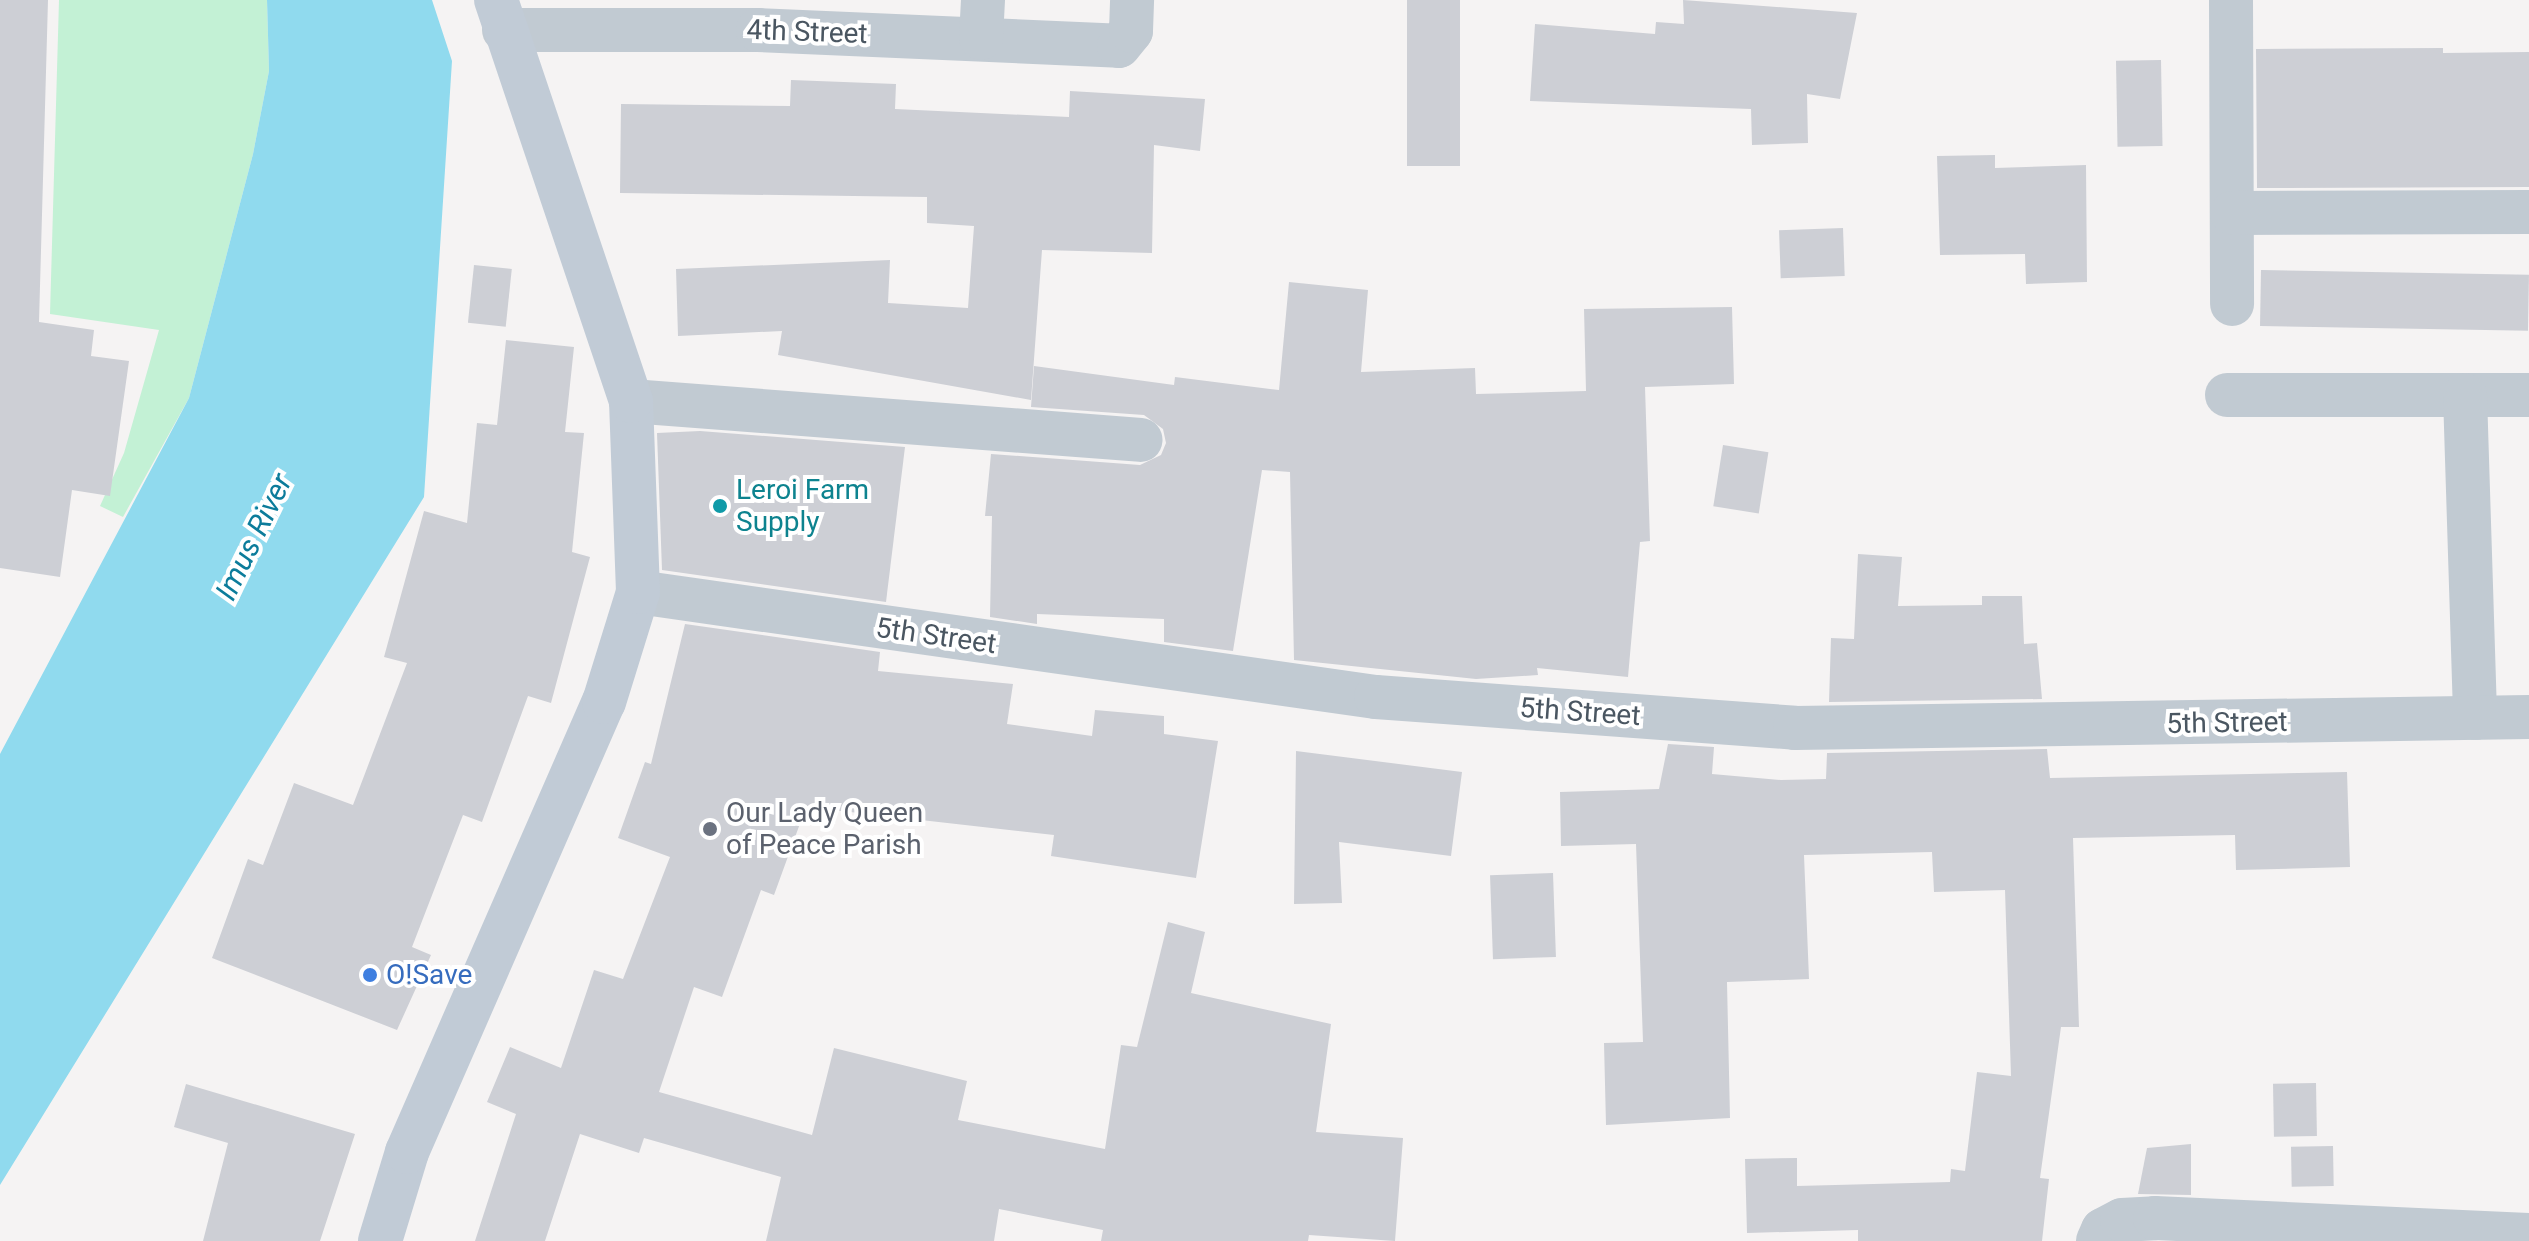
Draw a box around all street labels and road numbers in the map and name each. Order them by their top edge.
street label: 4th Street [746,13,868,51]
street label: 5th Street [874,611,998,661]
street label: 5th Street [1518,691,1642,733]
street label: 5th Street [2166,705,2288,741]

